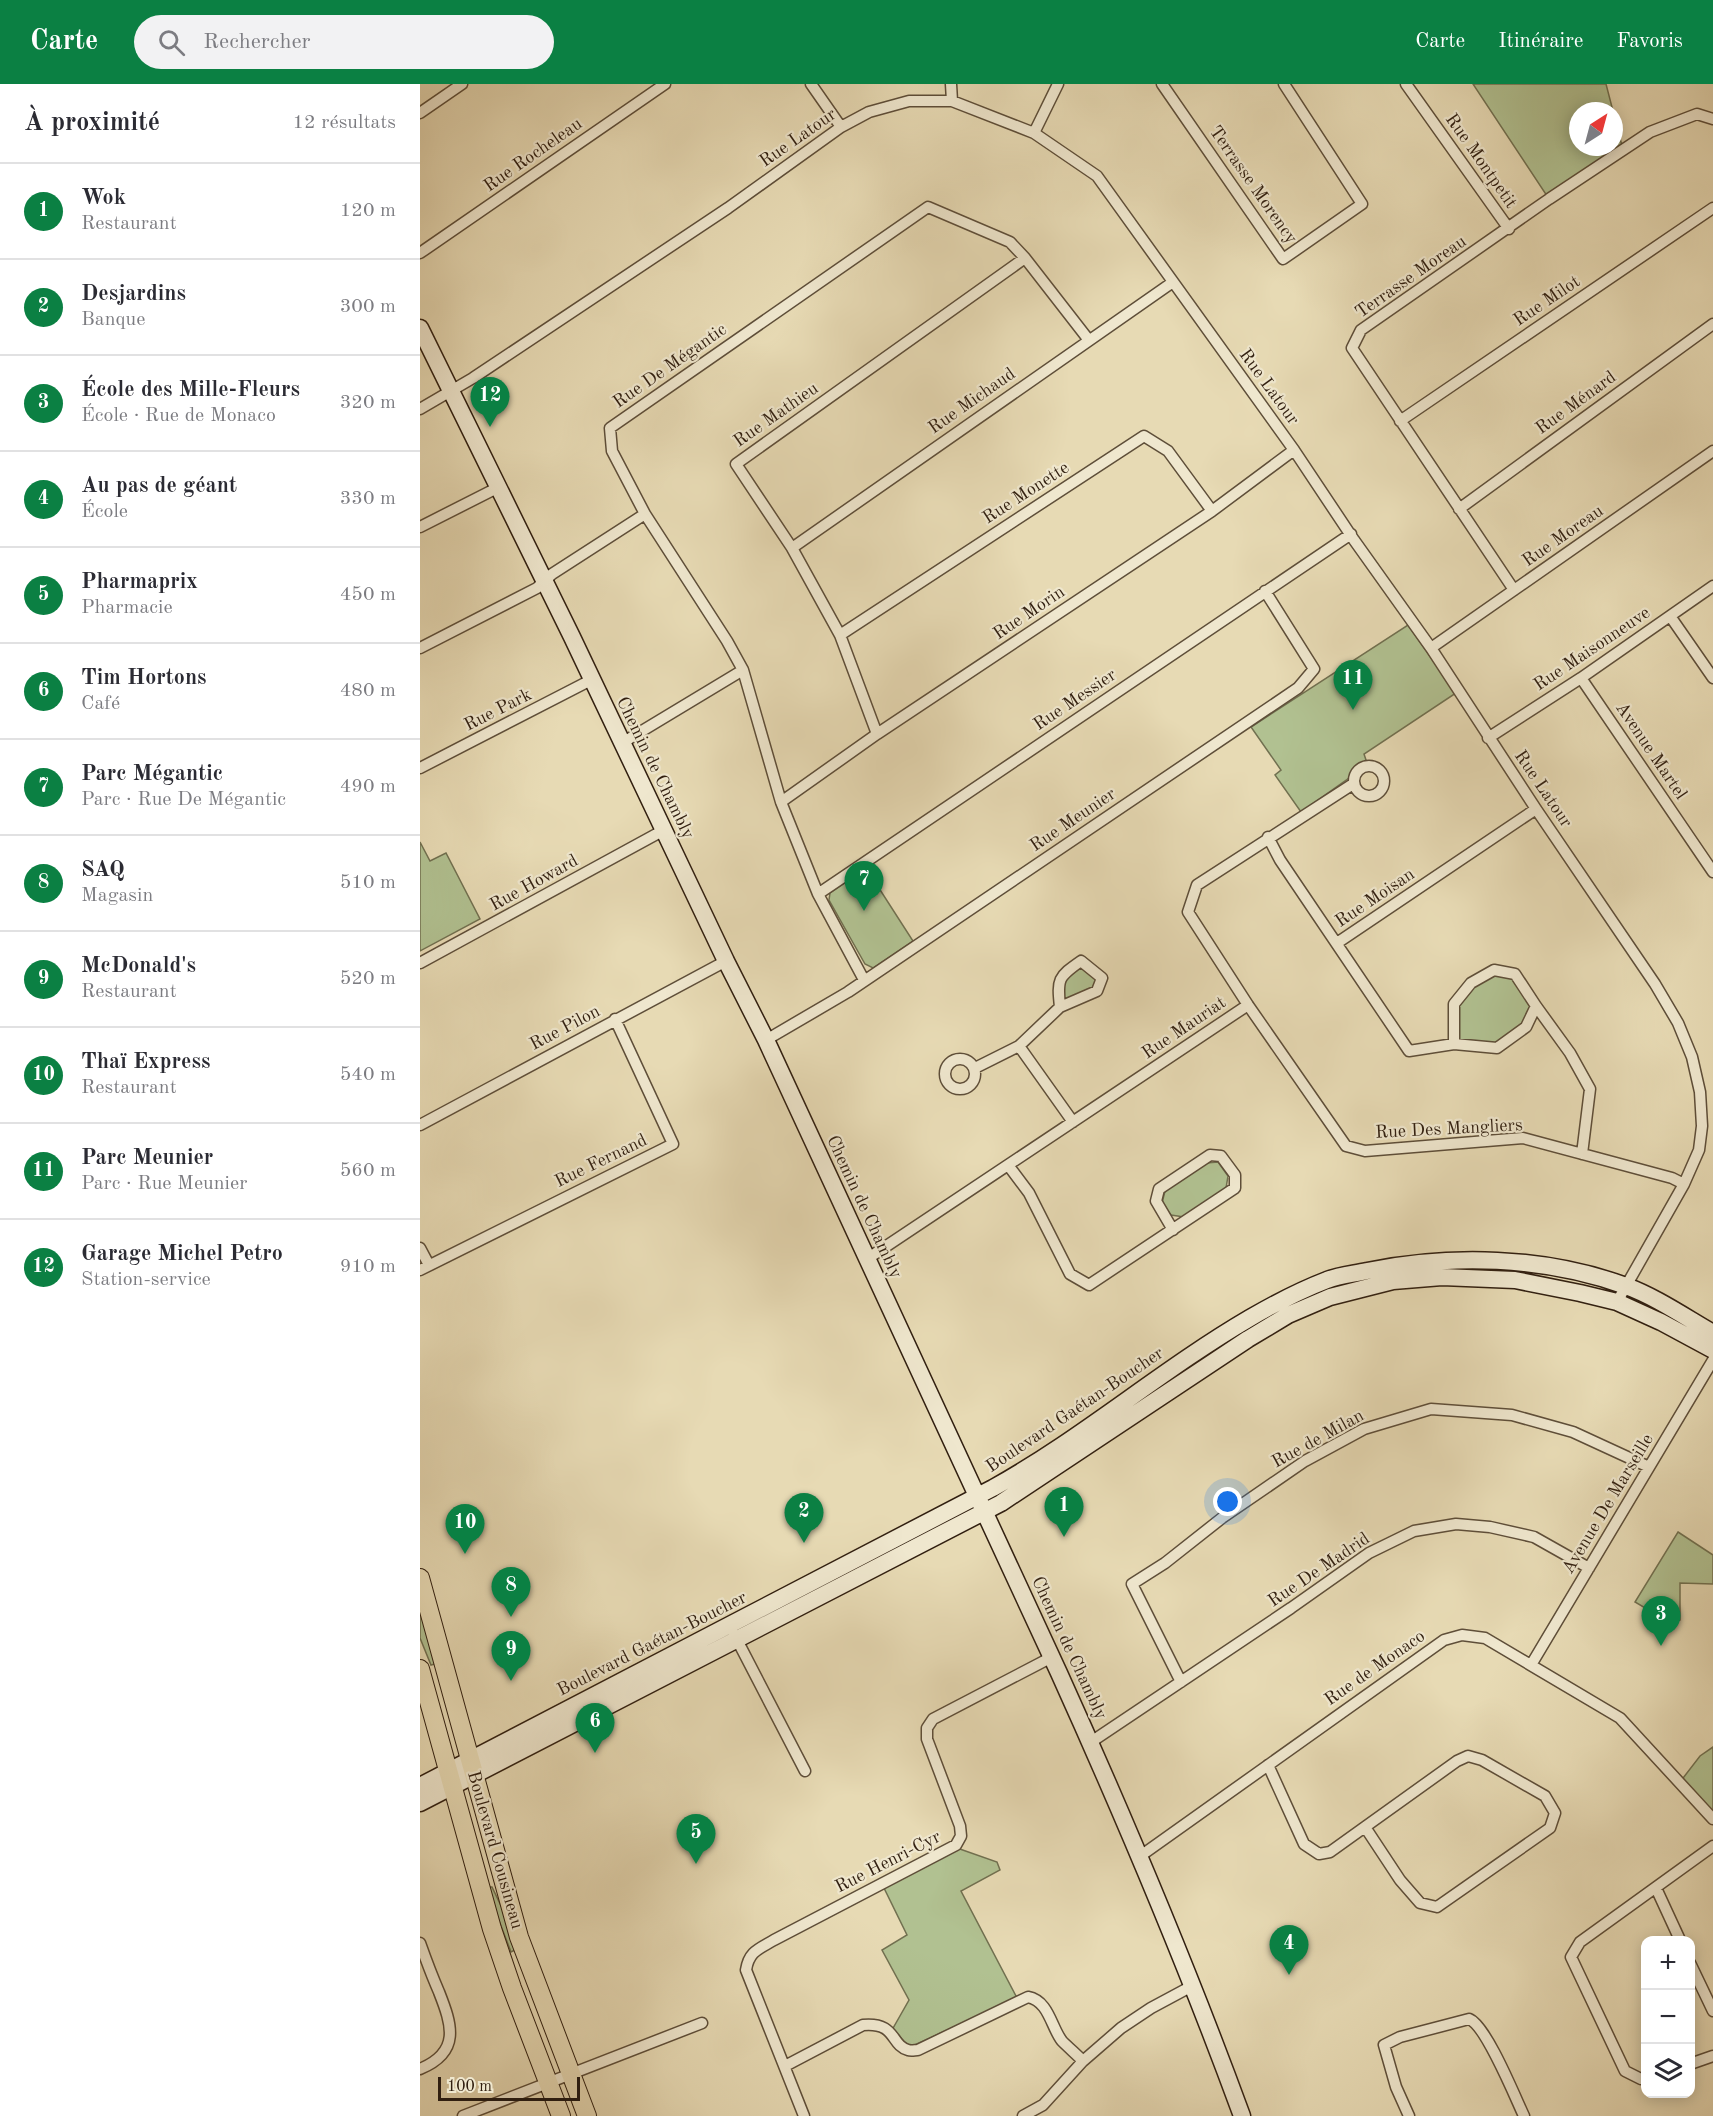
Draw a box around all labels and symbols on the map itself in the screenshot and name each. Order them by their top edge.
north arrow [1569,102,1623,156]
street label: Rue Latour [756,105,840,171]
street label: Rue Montpetit [1442,110,1520,212]
street label: Rue Rocheleau [481,114,586,195]
street label: Terrasse Morency [1206,123,1301,248]
street label: Terrasse Moreau [1352,232,1470,322]
street label: Rue Milot [1511,272,1583,330]
street label: Rue De Mégantic [610,320,730,412]
street label: Rue Latour [1236,346,1303,429]
street label: Rue Michaud [925,365,1019,437]
street label: Rue Ménard [1532,368,1620,438]
pin: 12 [470,378,510,427]
street label: Rue Mathieu [730,379,822,451]
street label: Rue Monette [980,459,1072,527]
street label: Rue Moreau [1519,501,1607,570]
street label: Rue Morin [990,583,1068,643]
street label: Rue Maisonneuve [1531,604,1653,694]
pin: 11 [1334,660,1372,710]
street label: Rue Messier [1030,666,1120,734]
street label: Rue Park [461,685,535,735]
street label: Chemin de Chambly [613,694,697,842]
street label: Avenue Martel [1612,699,1690,803]
street label: Rue Latour [1511,747,1576,831]
street label: Rue Meunier [1027,785,1120,855]
street label: Rue Howard [487,851,581,915]
pin: 7 [844,862,884,911]
street label: Rue Moisan [1332,865,1418,931]
street label: Rue Mauriat [1139,993,1229,1063]
street label: Rue Pilon [527,1002,603,1054]
street label: Rue Des Mangliers [1375,1116,1523,1142]
street label: Rue Fernand [552,1131,650,1191]
street label: Chemin de Chambly [823,1133,905,1282]
street label: Boulevard Gaétan-Boucher [983,1344,1167,1476]
street label: Rue de Milan [1269,1406,1367,1472]
street label: Avenue De Marseille [1559,1431,1657,1577]
your location [1213,1487,1242,1516]
pin: 1 [1044,1488,1084,1537]
pin: 2 [784,1494,824,1543]
pin: 10 [446,1504,484,1554]
street label: Rue De Madrid [1265,1529,1373,1611]
pin: 8 [492,1568,530,1617]
street label: Chemin de Chambly [1028,1574,1110,1723]
street label: Boulevard Gaétan-Boucher [554,1588,750,1700]
pin: 3 [1642,1596,1680,1646]
street label: Rue de Monaco [1322,1627,1429,1709]
pin: 9 [492,1632,530,1681]
pin: 6 [576,1704,615,1753]
street label: Boulevard Cousineau [464,1769,526,1931]
pin: 5 [676,1814,716,1864]
street label: Rue Henri-Cyr [832,1827,944,1896]
pin: 4 [1270,1926,1308,1975]
scale bar [438,2074,580,2102]

